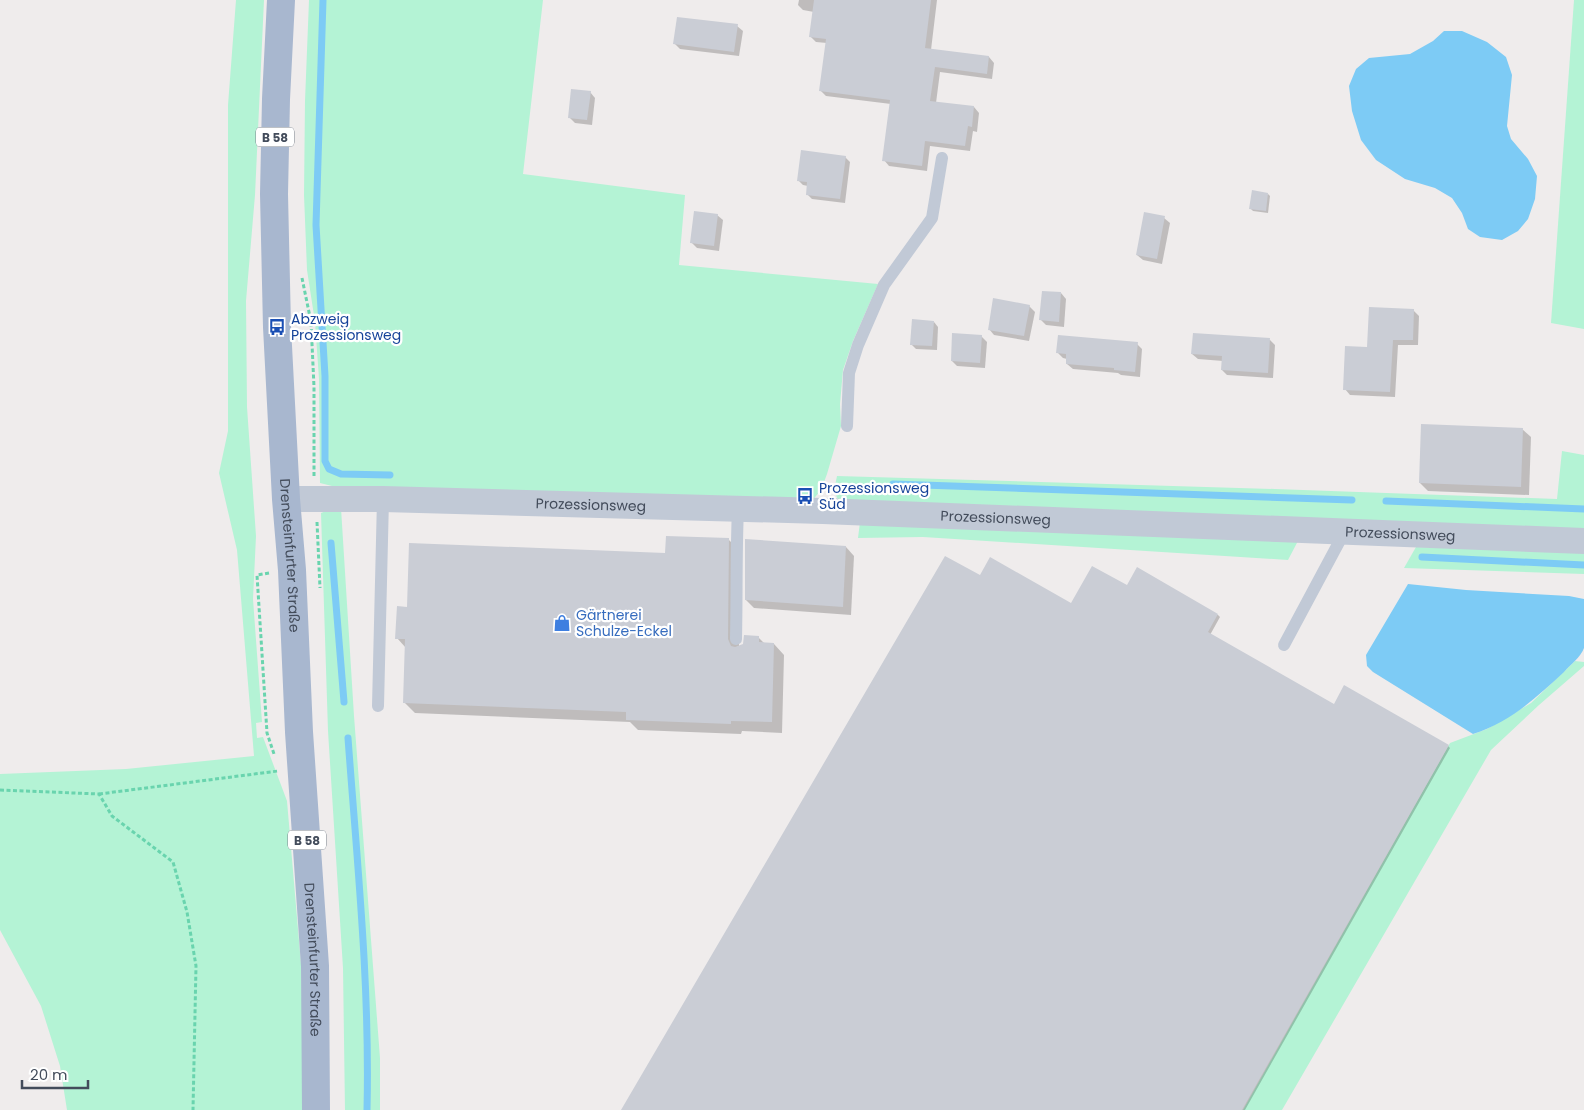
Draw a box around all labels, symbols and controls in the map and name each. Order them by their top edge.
road number: B 58 [256,128,294,146]
place label: Abzweig Prozessionsweg [291,309,401,345]
bus stop icon: Abzweig Prozessionsweg [267,317,287,337]
street label: Drensteinfurter Straße [275,478,305,633]
place label: Prozessionsweg Süd [819,478,929,514]
bus stop icon: Prozessionsweg Süd [795,486,815,506]
street label: Prozessionsweg [535,493,646,516]
street label: Prozessionsweg [940,506,1051,530]
street label: Prozessionsweg [1345,522,1456,546]
place label: Gärtnerei Schulze-Eckel [576,605,672,641]
shop icon: Gärtnerei Schulze-Eckel [552,613,572,633]
road number: B 58 [288,830,326,850]
street label: Drensteinfurter Straße [299,882,325,1037]
scale bar [22,1058,89,1090]
text: 20 m [30,1064,68,1085]

